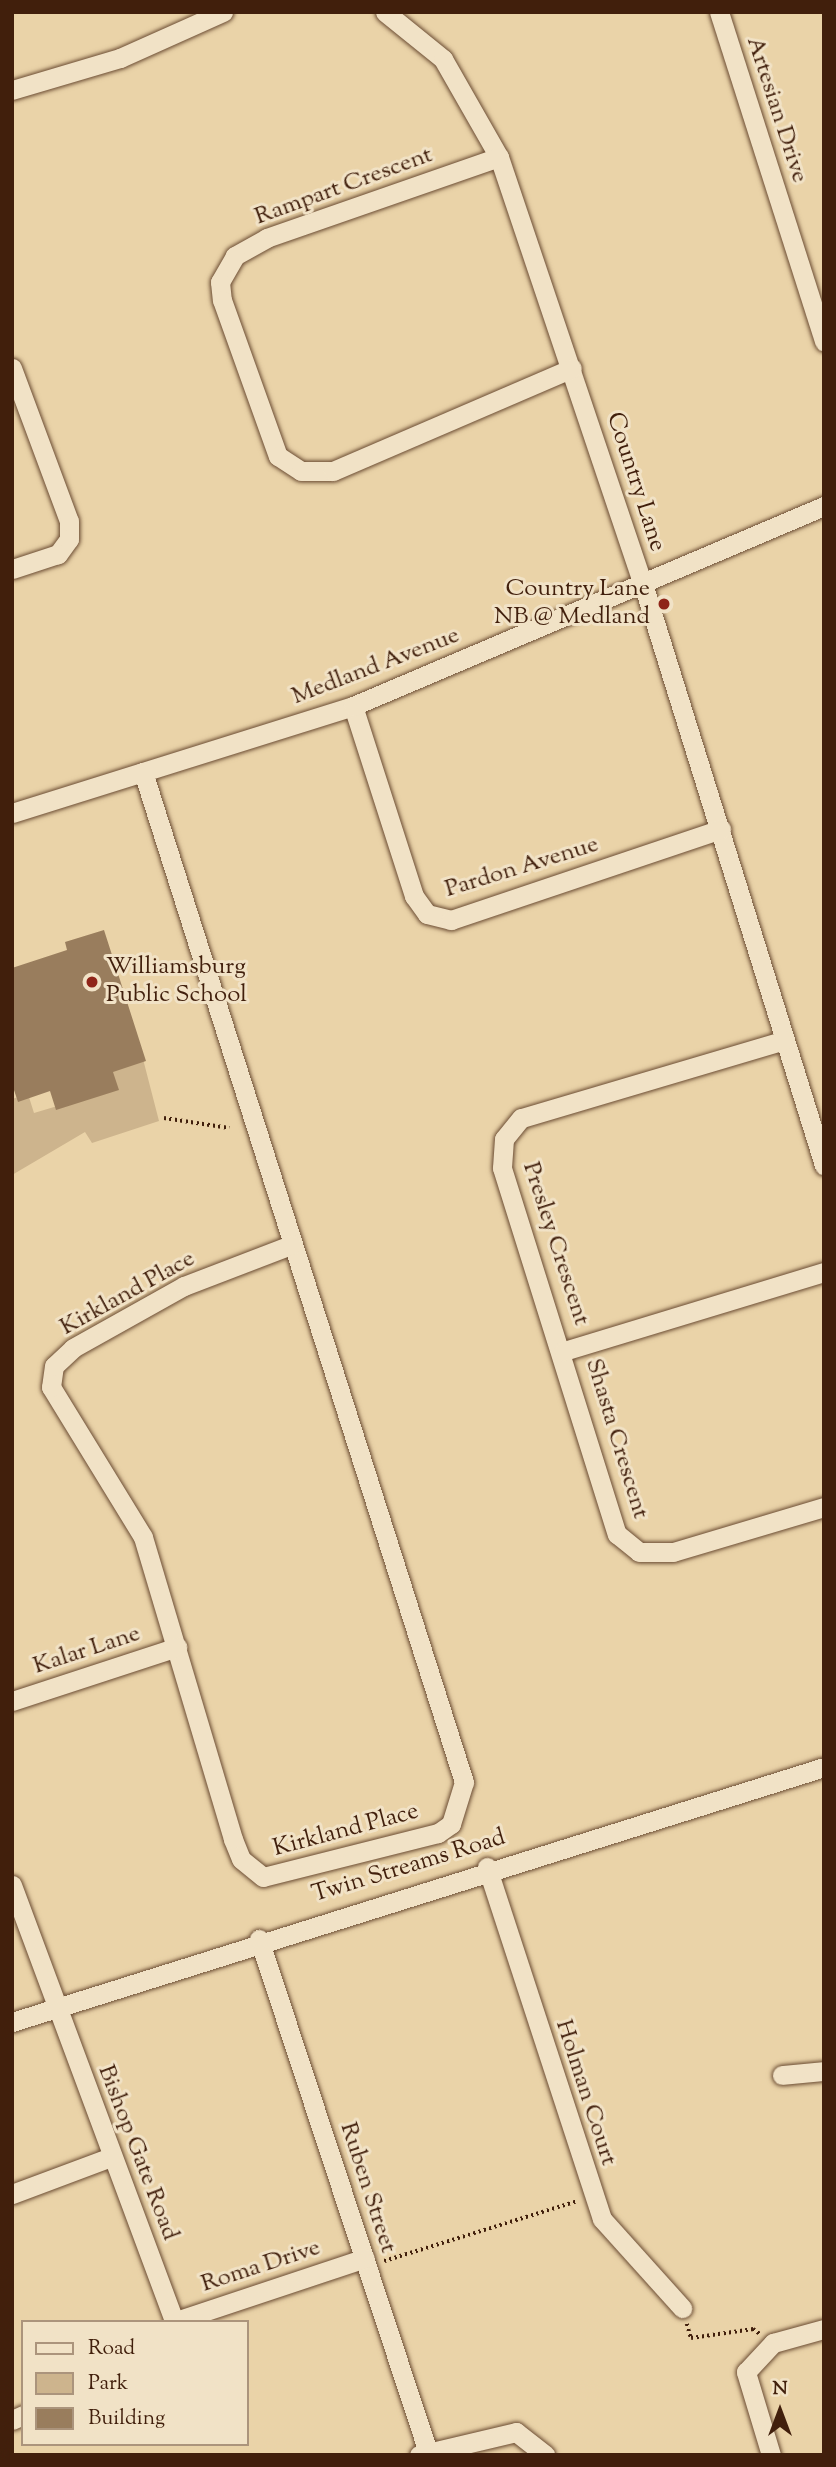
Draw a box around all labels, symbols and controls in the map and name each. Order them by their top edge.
street label: Artesian Drive [739,33,813,187]
street label: Rampart Crescent [251,141,437,233]
street label: Country Lane [599,409,671,555]
place label: Country Lane NB @ Medland [494,576,650,632]
marker: Country Lane NB @ Medland [656,596,672,612]
street label: Medland Avenue [288,622,464,712]
street label: Pardon Avenue [442,831,602,905]
place label: Williamsburg Public School [106,954,247,1010]
marker: Williamsburg Public School [84,974,100,990]
street label: Presley Crescent [515,1159,595,1329]
street label: Kirkland Place [56,1245,200,1343]
street label: Shasta Crescent [578,1355,654,1523]
street label: Kalar Lane [30,1620,144,1682]
street label: Kirkland Place [270,1798,422,1864]
street label: Twin Streams Road [309,1824,509,1910]
street label: Holman Court [548,2016,622,2170]
street label: Bishop Gate Road [90,2061,184,2245]
street label: Ruben Street [332,2119,402,2257]
street label: Roma Drive [198,2234,324,2300]
legend [21,2320,248,2446]
text: Road [88,2334,135,2364]
text: Park [88,2369,128,2399]
north arrow [745,2376,815,2446]
text: N [772,2376,788,2403]
text: Building [88,2404,165,2434]

